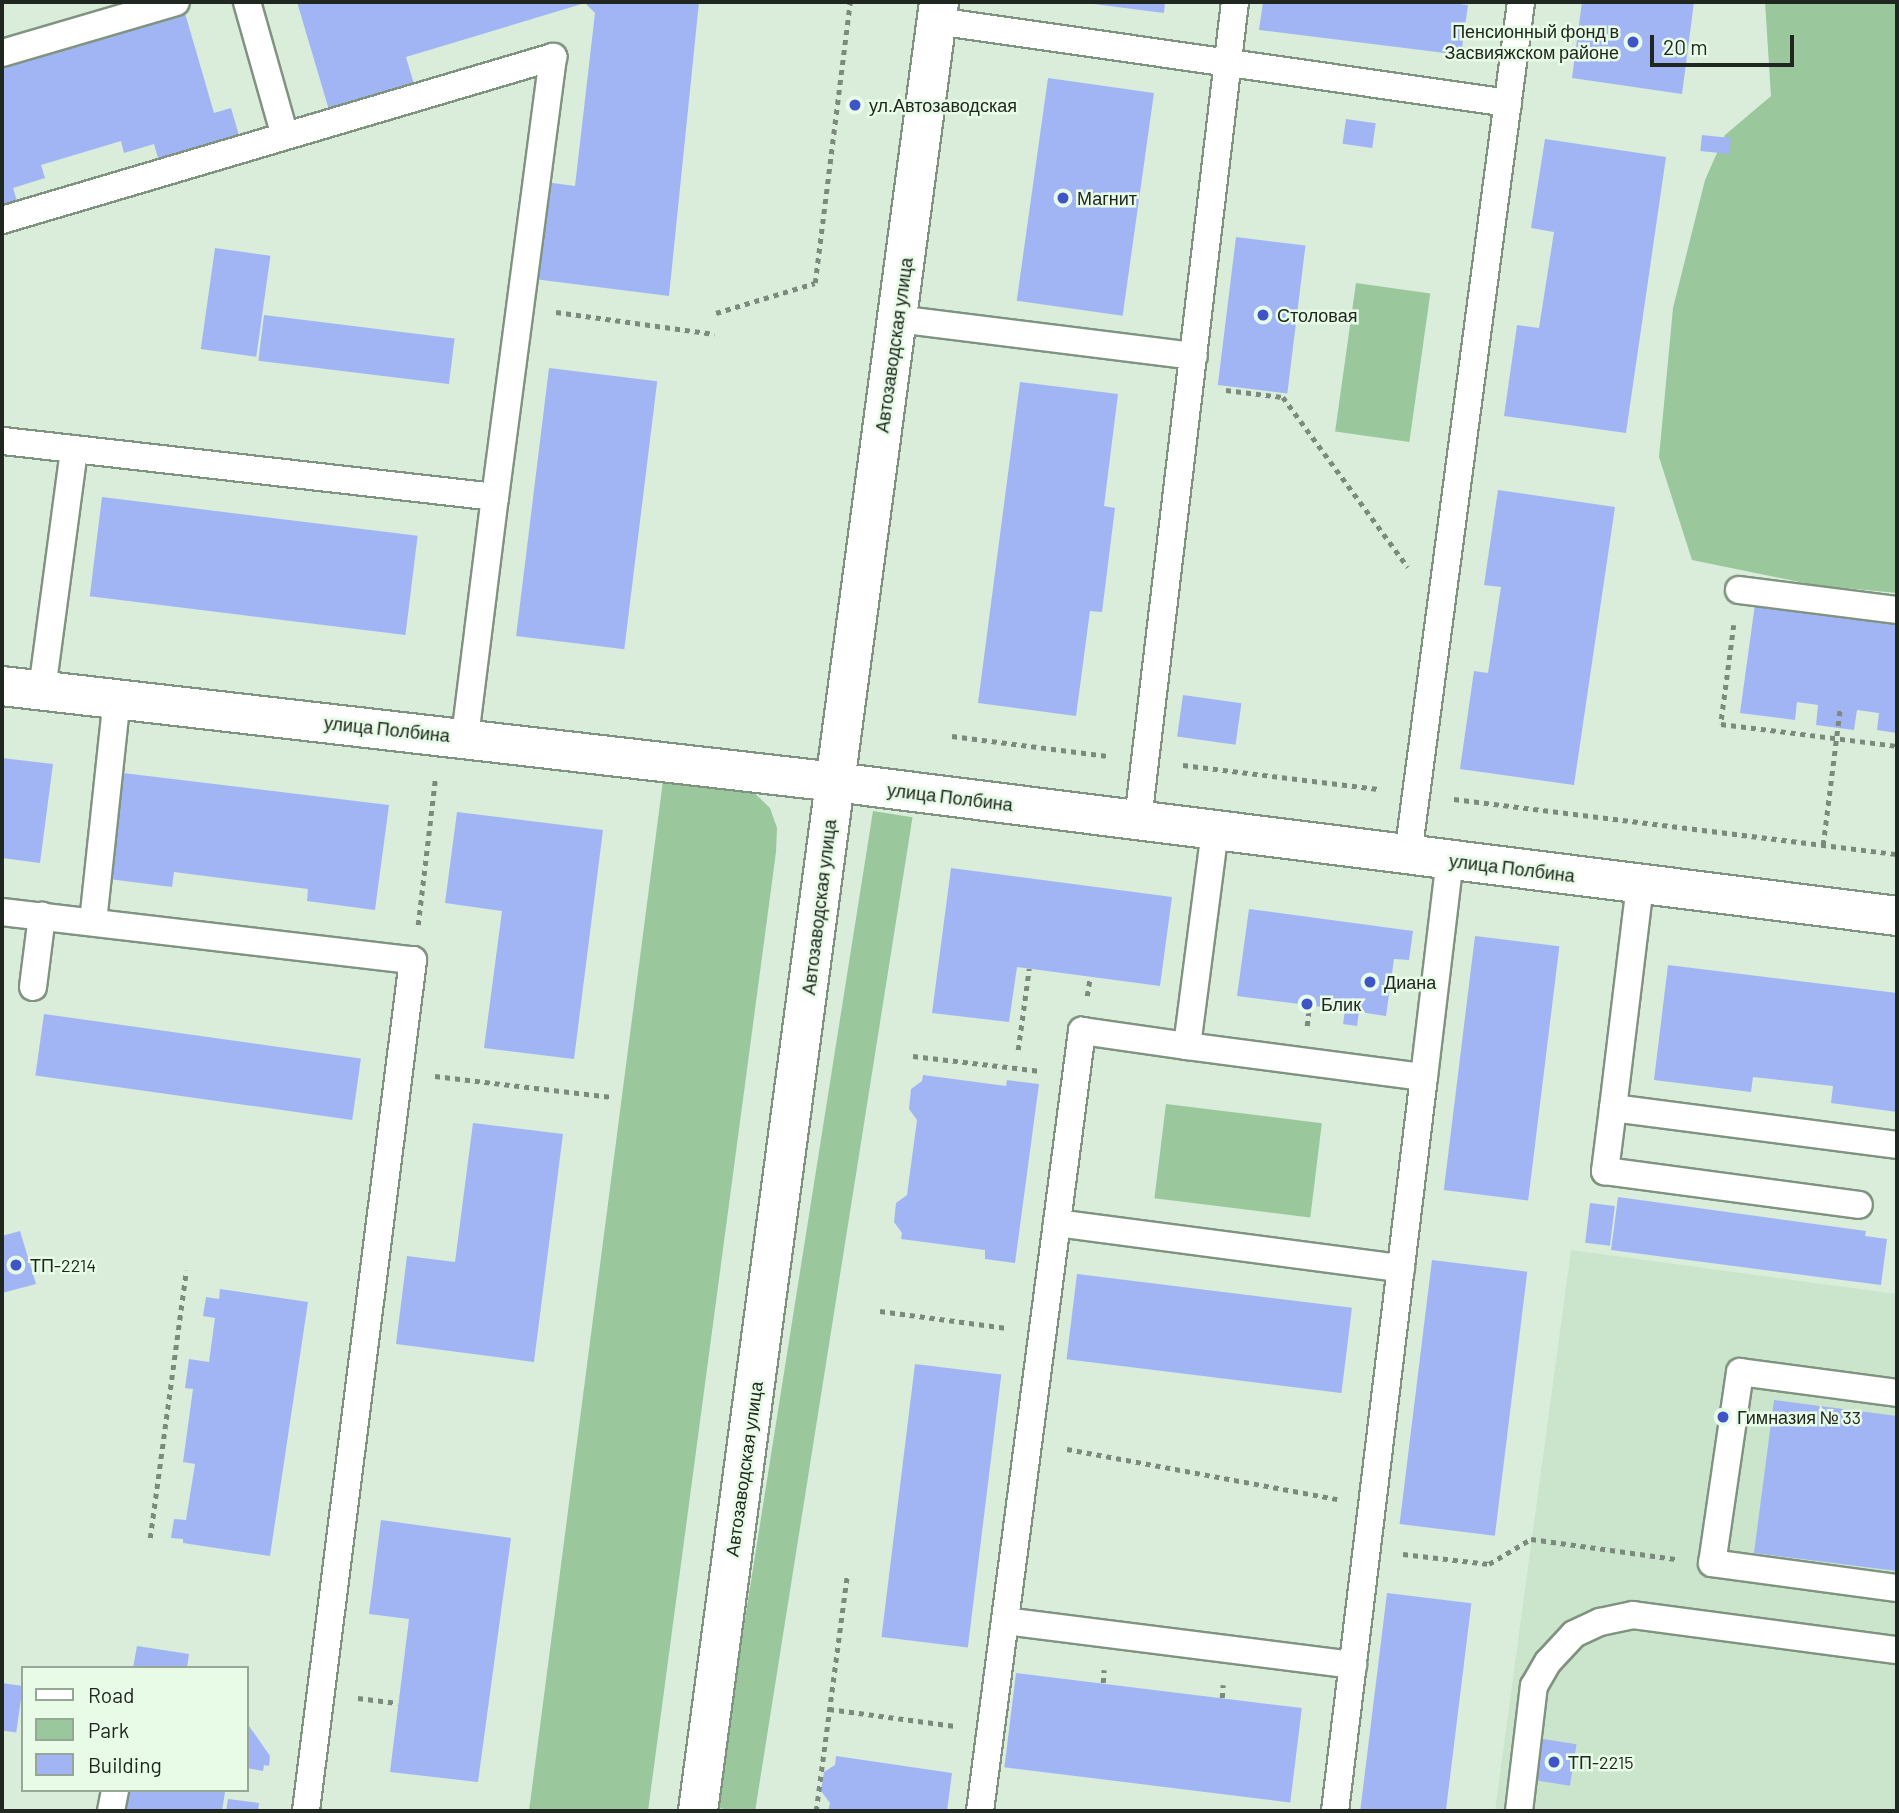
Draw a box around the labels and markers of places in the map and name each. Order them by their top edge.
place label: Пенсионный фонд в Засвияжском районе [1445,21,1619,64]
marker: Пенсионный фонд в Засвияжском районе [1625,34,1641,50]
place label: ул.Автозаводская [869,94,1017,116]
marker: ул.Автозаводская [847,97,863,113]
place label: Магнит [1077,187,1137,209]
marker: Магнит [1055,190,1071,206]
place label: Столовая [1277,304,1357,326]
marker: Столовая [1255,307,1271,323]
place label: Диана [1384,971,1436,993]
marker: Диана [1362,974,1378,990]
place label: Блик [1321,993,1361,1015]
marker: Блик [1299,996,1315,1012]
place label: ТП-2214 [30,1254,96,1276]
marker: ТП-2214 [8,1257,24,1273]
place label: Гимназия № 33 [1737,1406,1861,1428]
marker: Гимназия № 33 [1715,1409,1731,1425]
place label: ТП-2215 [1568,1751,1634,1773]
marker: ТП-2215 [1546,1754,1562,1770]

